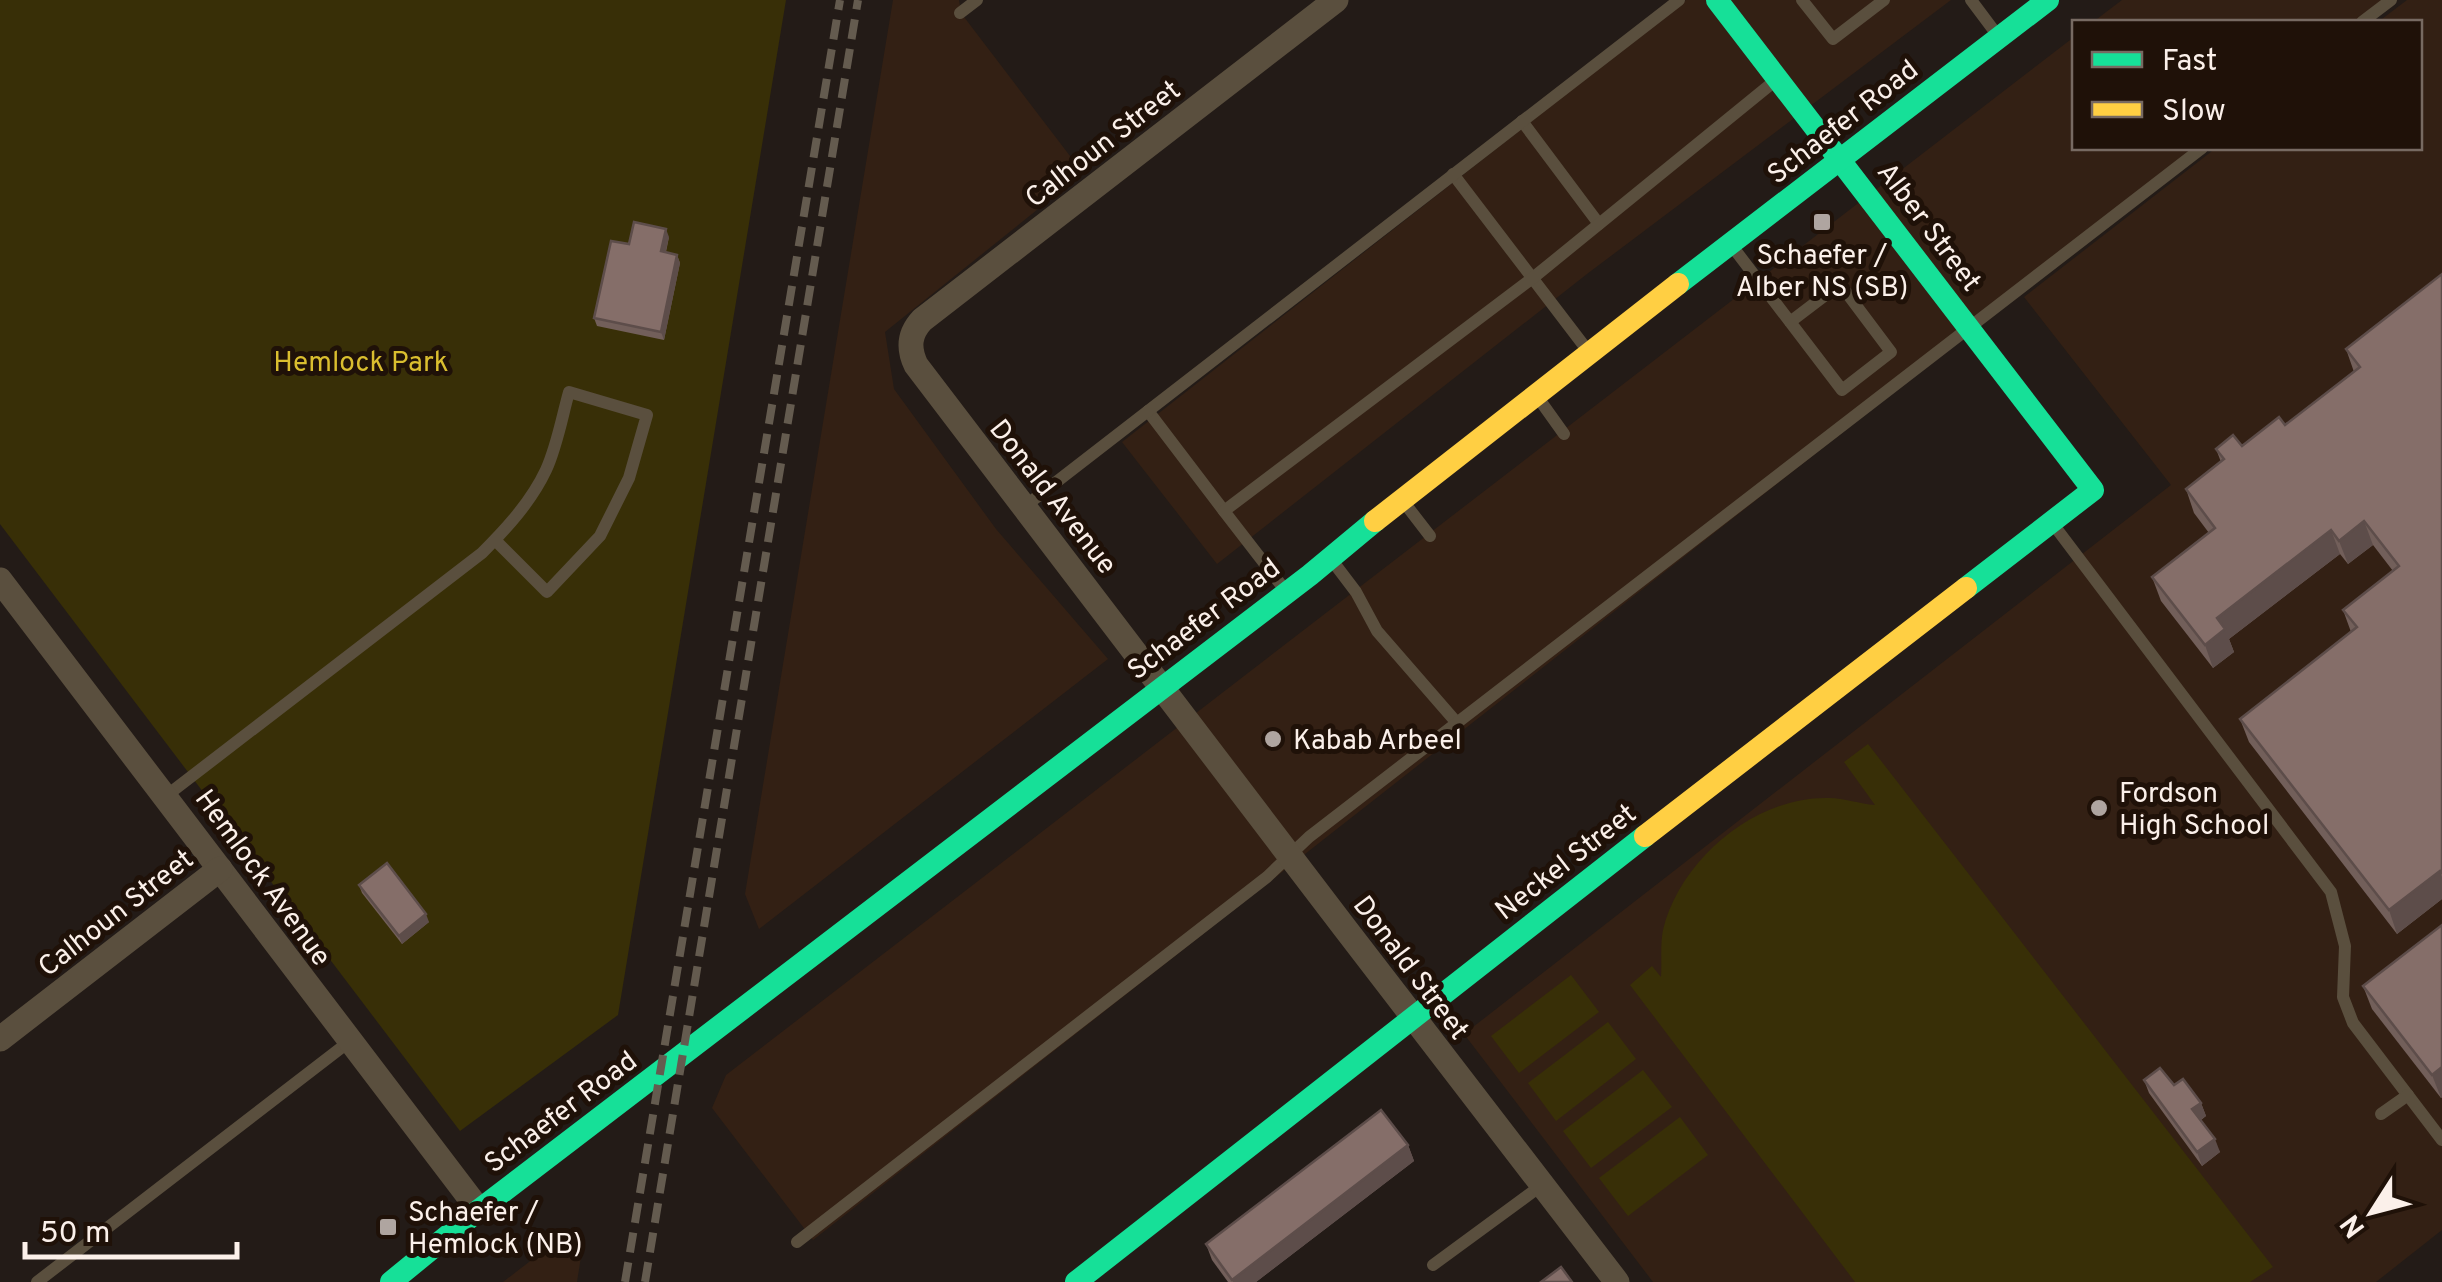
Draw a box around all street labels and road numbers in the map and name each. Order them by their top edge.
street label: Schaefer Road [1761,53,1927,194]
street label: Calhoun Street [1019,73,1189,217]
street label: Alber Street [1867,156,1988,300]
street label: Donald Avenue [980,413,1123,583]
street label: Schaefer Road [1121,551,1288,690]
street label: Hemlock Avenue [185,783,338,974]
street label: Neckel Street [1489,797,1645,930]
street label: Calhoun Street [32,842,202,986]
street label: Donald Street [1344,889,1476,1048]
street label: Schaefer Road [478,1044,645,1183]

